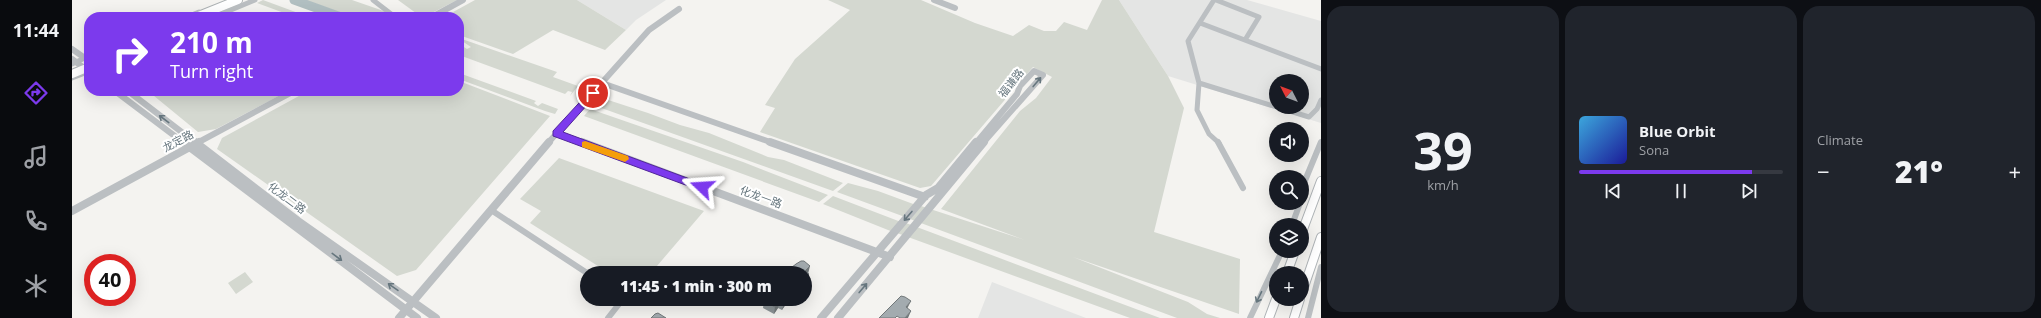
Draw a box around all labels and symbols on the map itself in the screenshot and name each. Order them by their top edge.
street label: 福谦路 [995,65,1027,100]
north arrow [1269,74,1309,114]
pin [576,76,610,110]
one-way arrow [1033,77,1042,87]
one-way arrow [159,115,170,123]
street label: 龙定路 [160,126,196,155]
position arrow [681,166,723,208]
street label: 化龙二路 [265,178,309,217]
street label: 化龙一路 [738,182,784,211]
one-way arrow [904,211,913,222]
one-way arrow [331,253,342,261]
speed limit sign: 40 [84,254,136,306]
one-way arrow [388,283,399,291]
one-way arrow [859,283,868,293]
one-way arrow [1255,290,1262,302]

